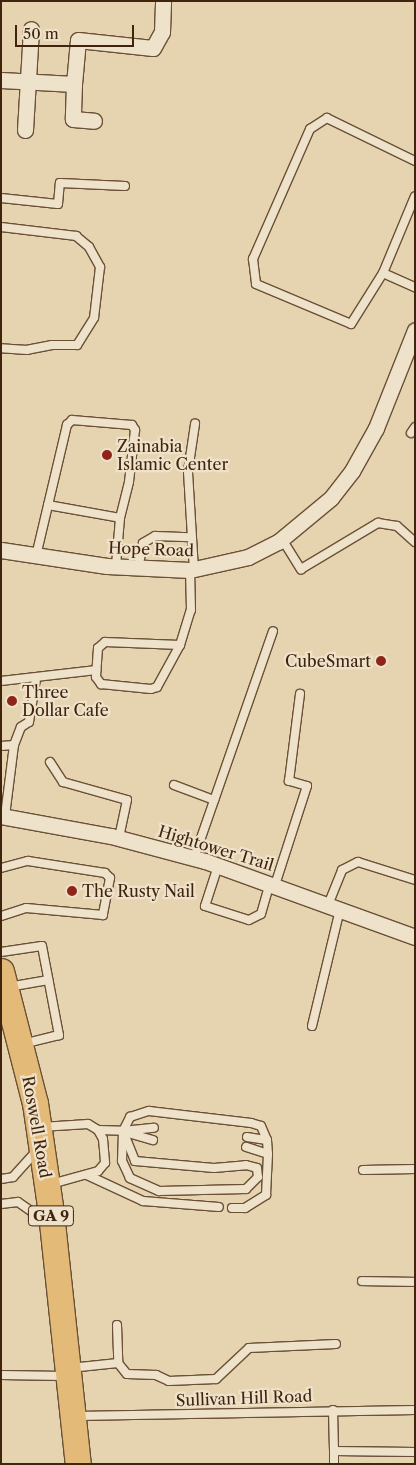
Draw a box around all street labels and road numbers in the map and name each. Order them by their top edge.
street label: Hope Road [108,538,194,560]
street label: Hightower Trail [156,821,276,875]
street label: Roswell Road [19,1074,55,1180]
road number: GA 9 [27,1204,75,1228]
street label: Sullivan Hill Road [175,1386,313,1410]

